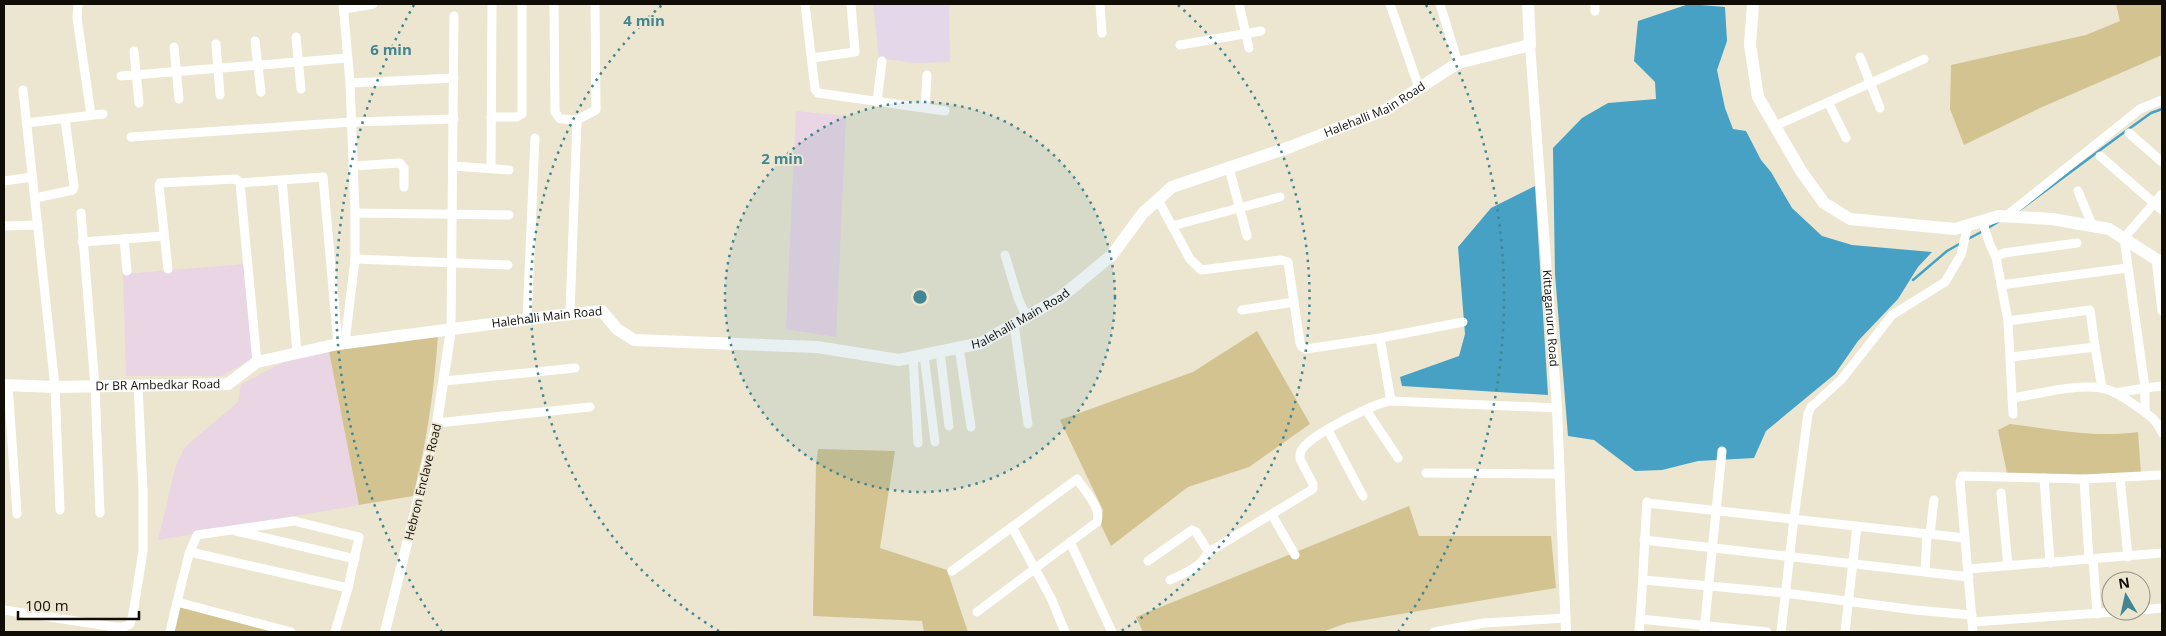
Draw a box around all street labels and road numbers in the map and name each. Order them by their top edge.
street label: Halehalli Main Road [1321,77,1428,141]
street label: Kittaganuru Road [1539,269,1563,367]
street label: Halehalli Main Road [970,284,1073,353]
street label: Halehalli Main Road [490,302,603,332]
street label: Dr BR Ambedkar Road [95,375,220,394]
street label: Hebron Enclave Road [400,422,445,542]

